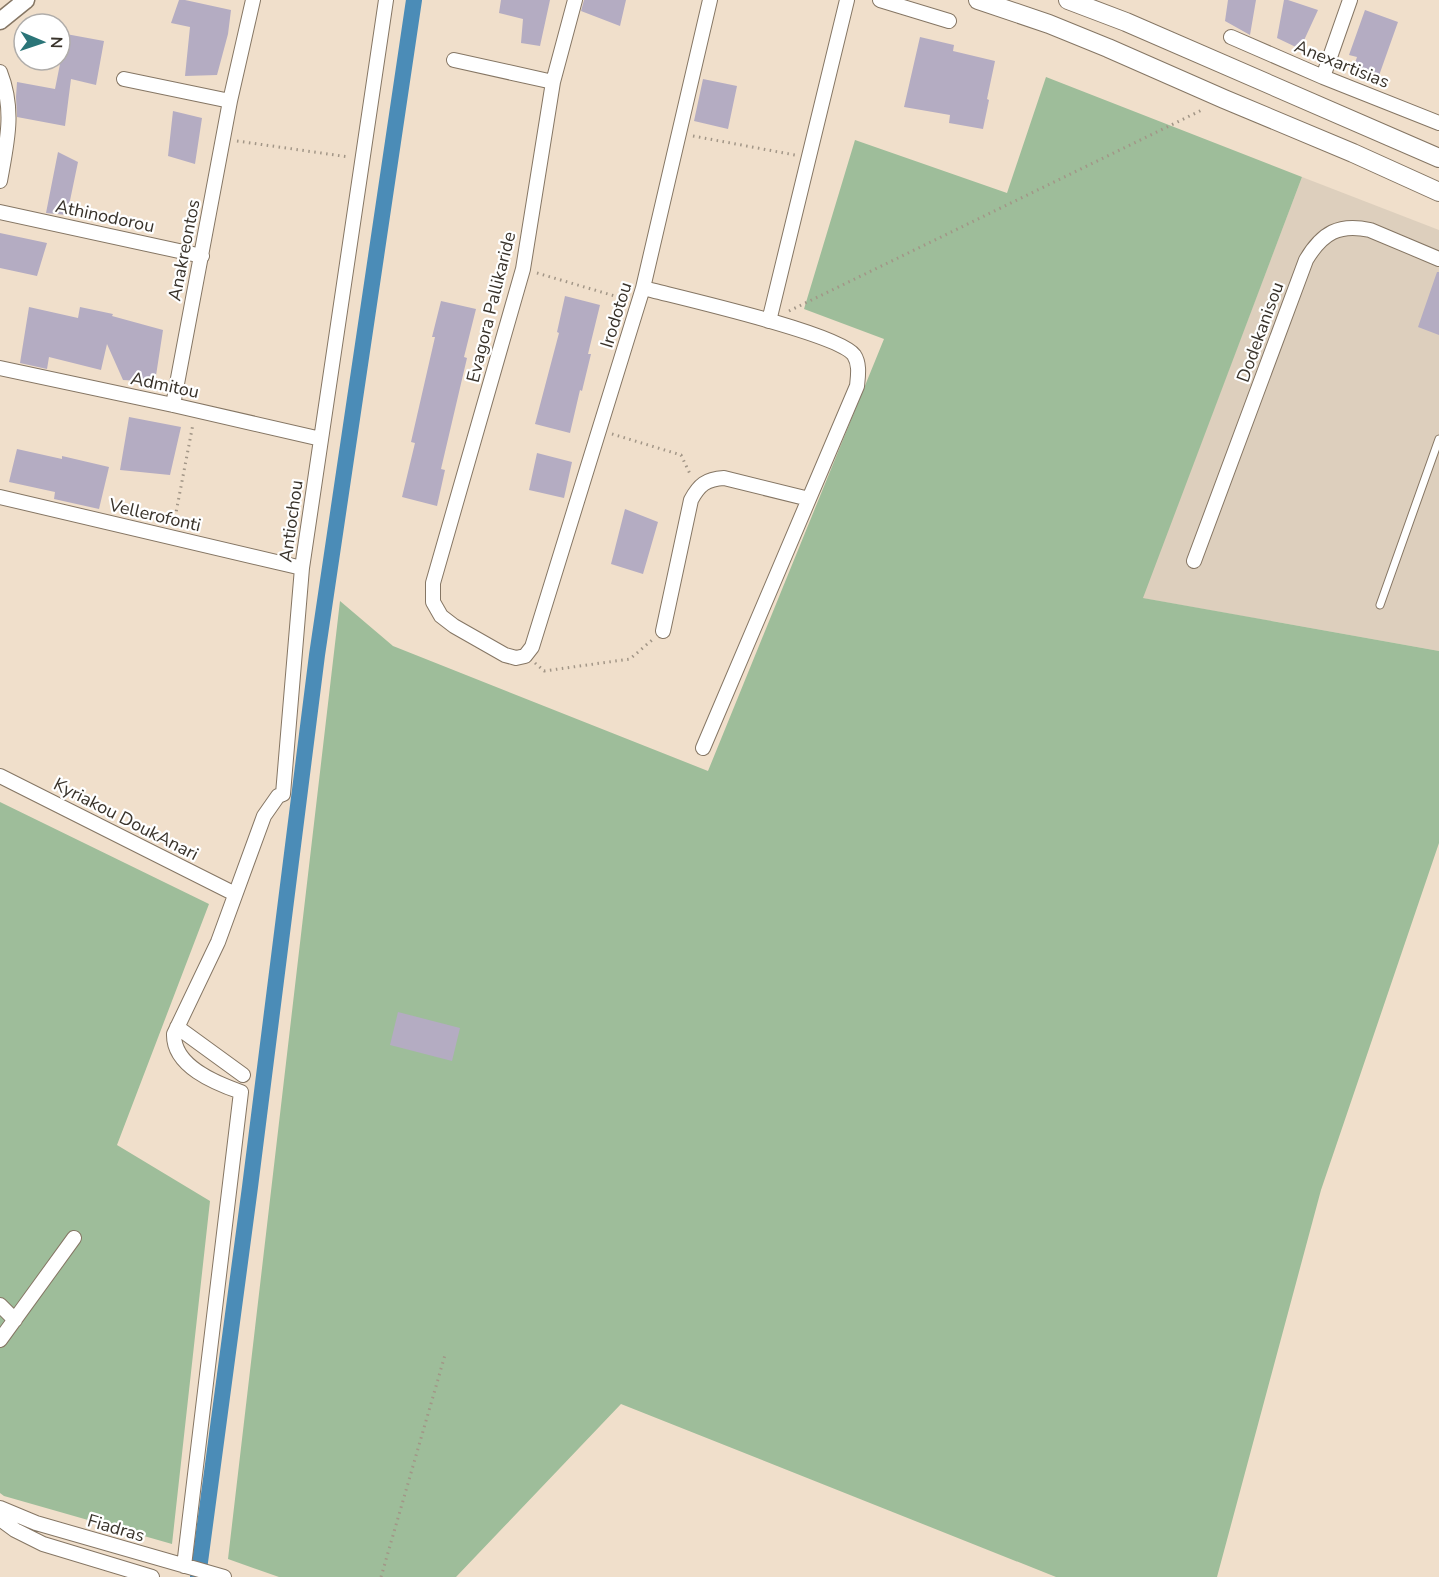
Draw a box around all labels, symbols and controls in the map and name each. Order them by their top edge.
north arrow [12,12,72,72]
street label: Anexartisias [1291,34,1393,94]
text: N [45,36,67,49]
street label: Athinodorou [53,194,157,238]
street label: Anakreontos [162,197,206,303]
street label: Evagora Pallikaride [461,229,521,385]
street label: Irodotou [595,279,637,351]
street label: Dodekanisou [1231,279,1289,385]
street label: Admitou [129,366,201,404]
street label: Antiochou [273,478,309,564]
street label: Vellerofonti [106,493,203,537]
street label: Kyriakou DoukAnari [49,772,203,866]
street label: Fiadras [85,1508,147,1548]

